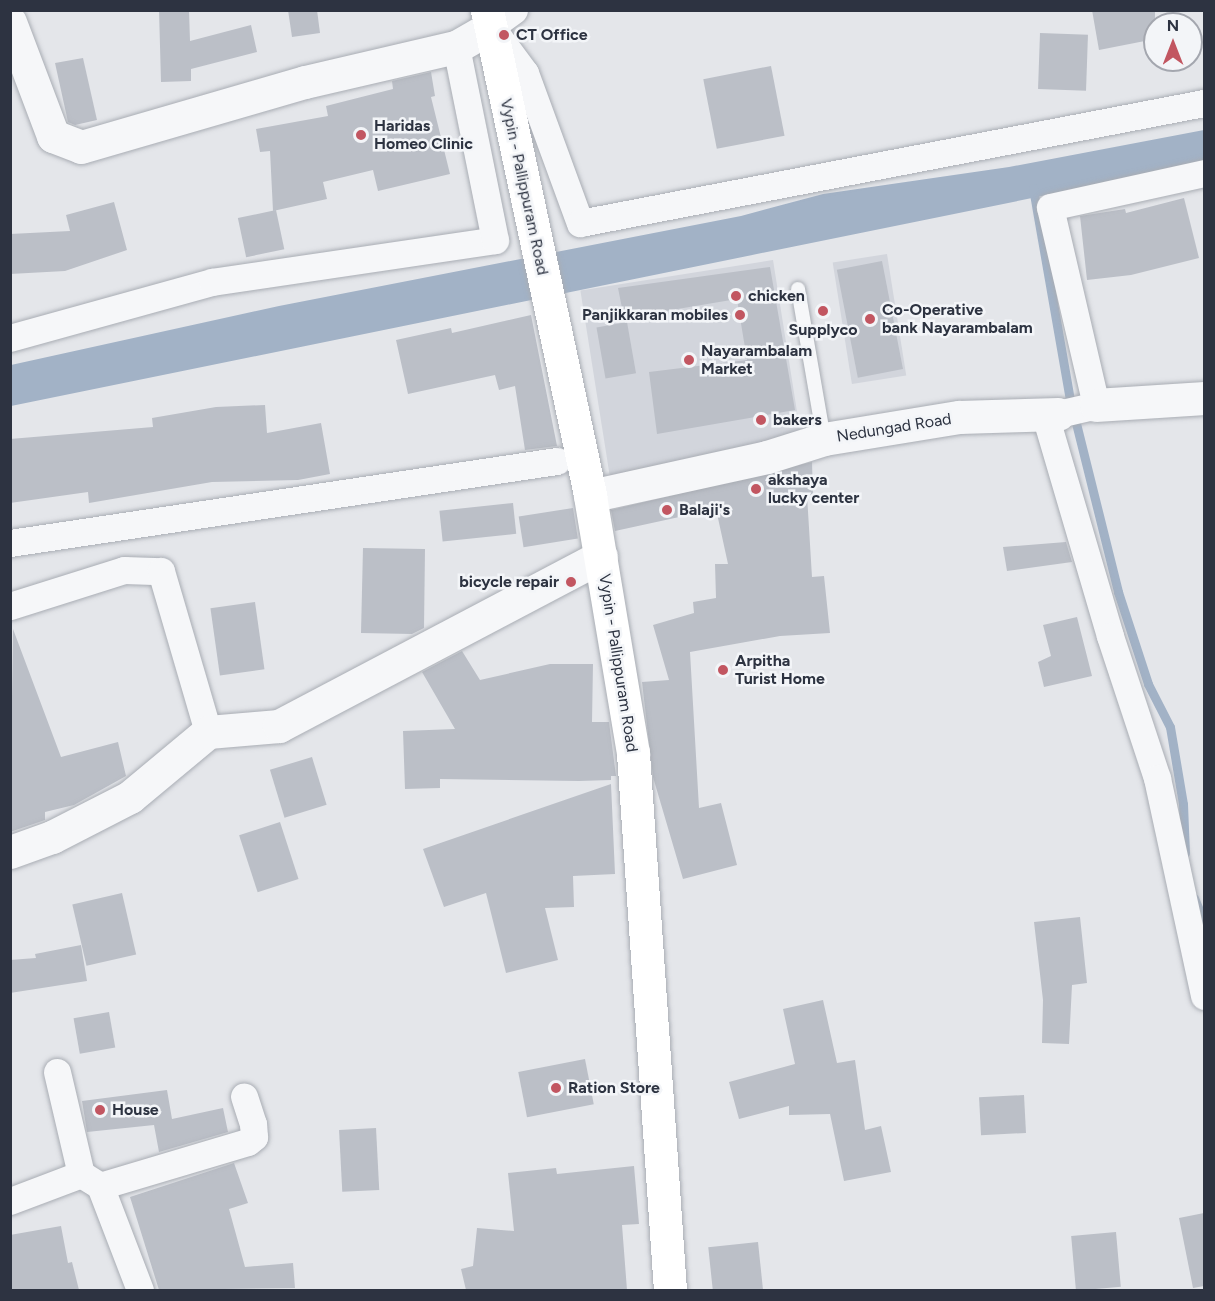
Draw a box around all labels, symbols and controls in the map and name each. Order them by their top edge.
north arrow [1143,12,1203,72]
text: N [1167,16,1179,35]
place label: CT Office [516,25,588,45]
marker: CT Office [497,28,511,42]
street label: Vypin - Pallippuram Road [496,97,552,277]
place label: Haridas Homeo Clinic [374,116,473,154]
marker: Haridas Homeo Clinic [352,126,370,144]
place label: chicken [748,286,805,306]
marker: chicken [729,289,743,303]
place label: Co-Operative bank Nayarambalam [882,300,1033,338]
marker: Supplyco [816,304,830,318]
place label: Panjikkaran mobiles [582,305,728,325]
marker: Panjikkaran mobiles [733,308,747,322]
marker: Co-Operative bank Nayarambalam [863,312,877,326]
place label: Supplyco [789,320,857,340]
place label: Nayarambalam Market [701,341,812,379]
marker: Nayarambalam Market [682,353,696,367]
street label: Nedungad Road [835,409,953,447]
place label: bakers [773,410,822,430]
marker: bakers [754,413,768,427]
place label: akshaya lucky center [768,470,859,508]
marker: akshaya lucky center [749,482,763,496]
place label: Balaji's [679,500,730,520]
marker: Balaji's [660,503,674,517]
place label: bicycle repair [459,572,559,592]
street label: Vypin - Pallippuram Road [594,573,642,753]
marker: bicycle repair [564,575,578,589]
place label: Arpitha Turist Home [735,651,825,689]
marker: Arpitha Turist Home [716,663,730,677]
place label: Ration Store [568,1078,660,1098]
marker: Ration Store [549,1081,563,1095]
place label: House [112,1100,159,1120]
marker: House [93,1103,107,1117]

